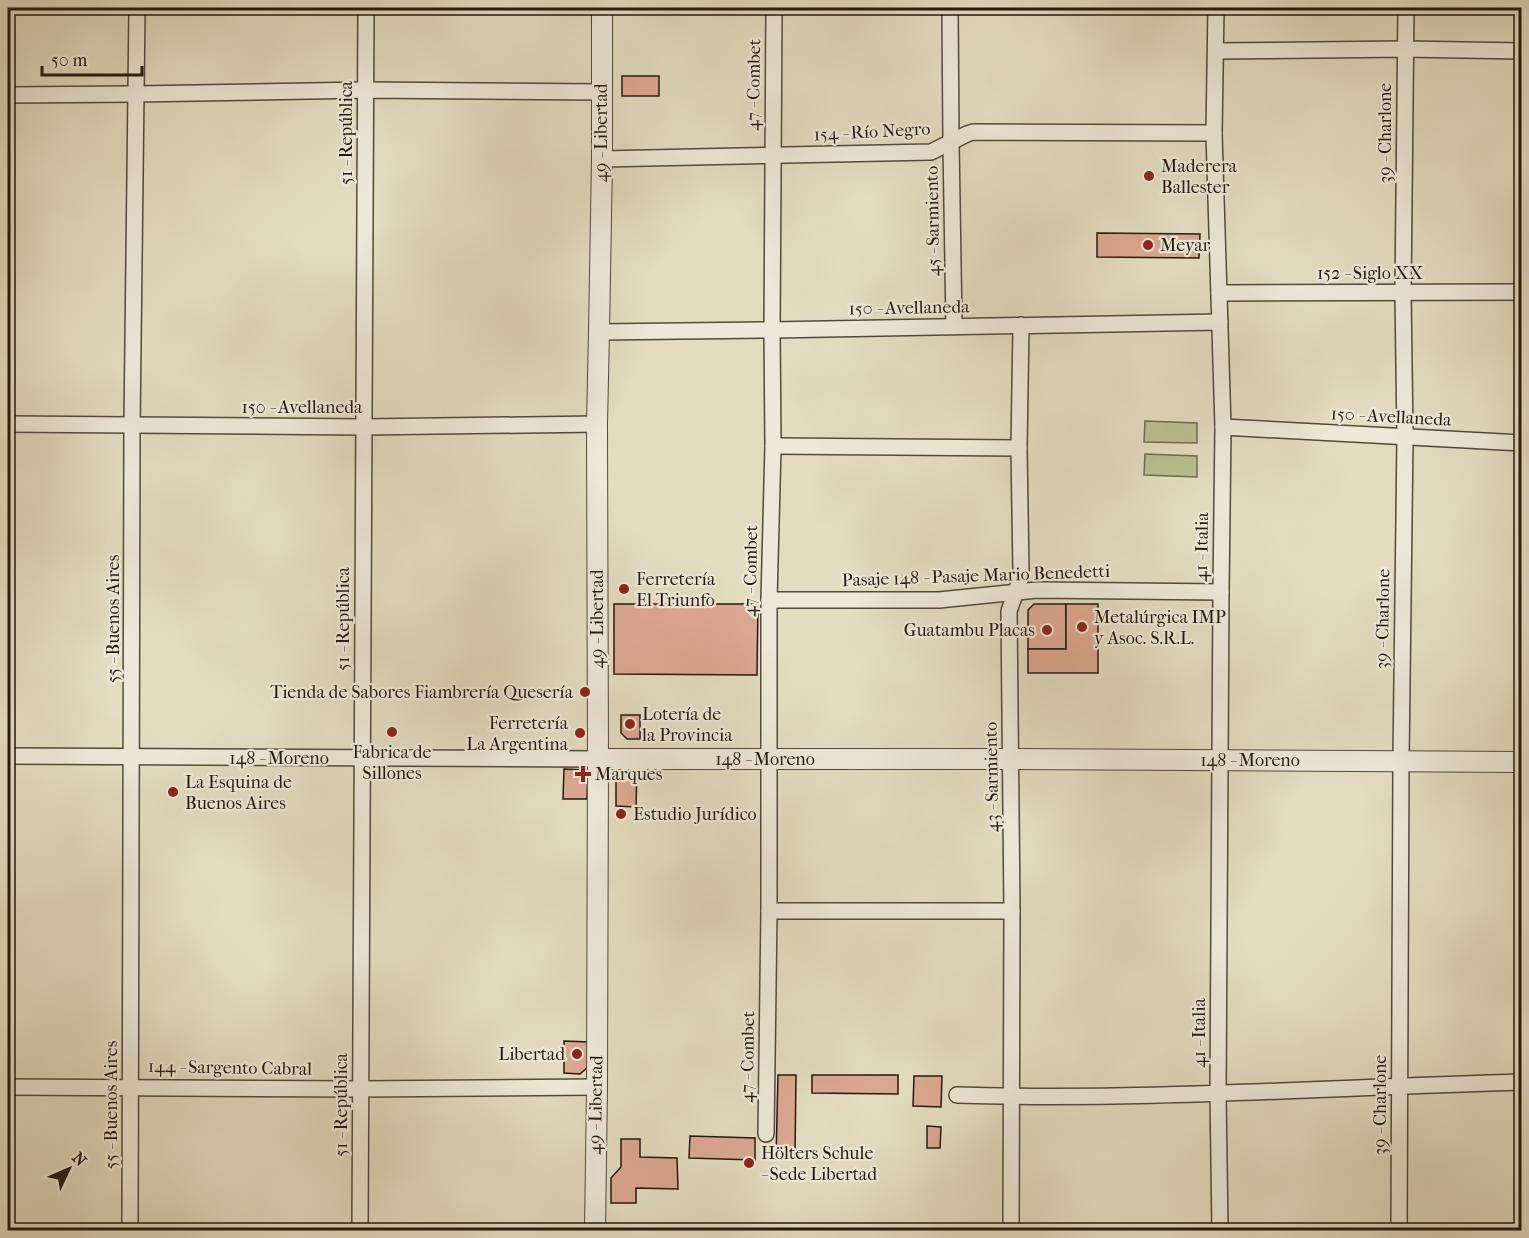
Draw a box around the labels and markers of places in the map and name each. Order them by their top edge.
place label: Maderera Ballester [1161,156,1238,198]
marker: Maderera Ballester [1142,169,1156,183]
place label: Meyar [1160,235,1211,256]
marker: Meyar [1141,238,1155,252]
place label: Ferretería El Triunfo [636,569,716,611]
marker: Ferretería El Triunfo [617,582,631,596]
place label: Metalúrgica IMP y Asoc. S.R.L. [1094,607,1226,649]
place label: Guatambu Placas [904,620,1035,641]
marker: Metalúrgica IMP y Asoc. S.R.L. [1075,620,1089,634]
marker: Guatambu Placas [1040,623,1054,637]
place label: Tienda de Sabores Fiambrería Quesería [270,682,574,703]
marker: Tienda de Sabores Fiambrería Quesería [578,685,592,699]
place label: Lotería de la Provincia [641,704,733,746]
place label: Ferretería La Argentina [466,713,569,755]
marker: Lotería de la Provincia [623,717,637,731]
marker: Fabrica de Sillones [385,725,399,739]
marker: Ferretería La Argentina [573,726,587,740]
place label: Fabrica de Sillones [353,742,432,784]
place label: Marques [595,764,663,785]
marker: Marques [576,767,590,781]
place label: La Esquina de Buenos Aires [185,772,292,814]
marker: La Esquina de Buenos Aires [166,785,180,799]
place label: Estudio Jurídico [633,804,757,825]
marker: Estudio Jurídico [614,807,628,821]
place label: Libertad [498,1044,565,1065]
marker: Libertad [570,1047,584,1061]
place label: Hölters Schule - Sede Libertad [761,1143,877,1185]
marker: Hölters Schule - Sede Libertad [742,1156,756,1170]

